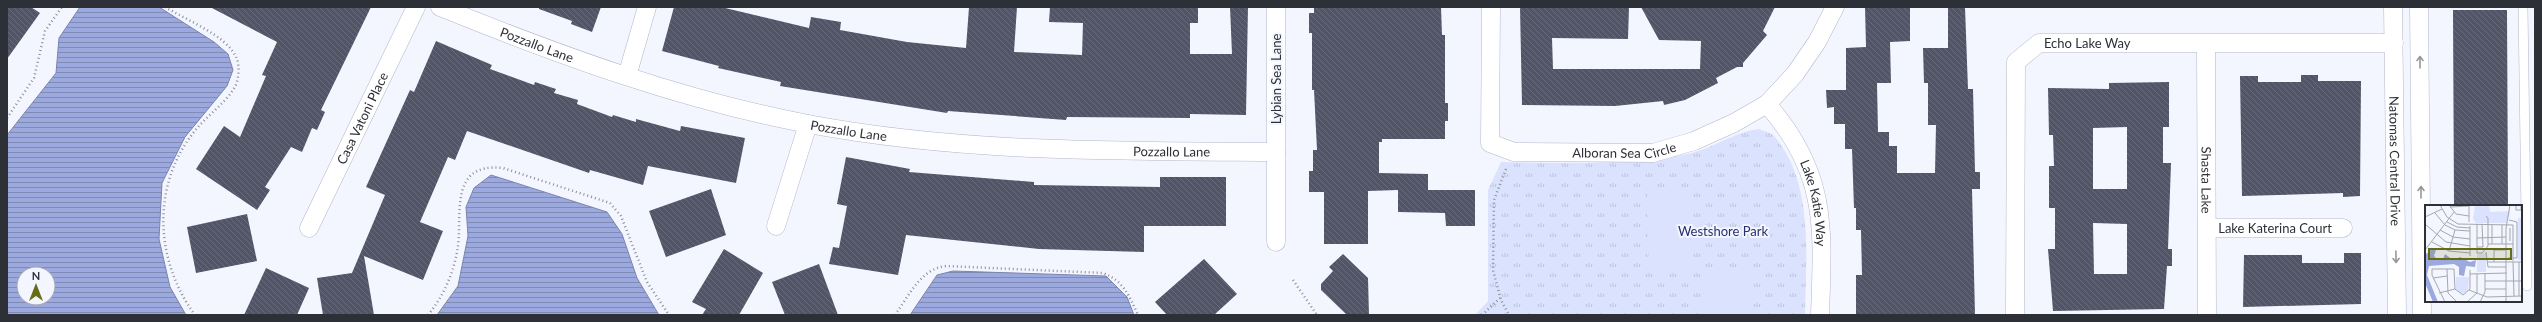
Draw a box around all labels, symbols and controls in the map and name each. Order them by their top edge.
street label: Pozzallo Lane [498,24,576,66]
street label: Lybian Sea Lane [1268,34,1284,124]
street label: Echo Lake Way [2044,35,2131,51]
one-way arrow [2416,56,2424,69]
street label: Casa Vatoni Place [333,69,391,167]
street label: Natomas Central Drive [2386,96,2404,226]
street label: Pozzallo Lane [809,117,888,144]
street label: Alboran Sea Circle [1572,139,1678,161]
street label: Pozzallo Lane [1133,143,1210,160]
street label: Shasta Lake [2198,146,2215,214]
street label: Lake Katie Way [1797,157,1829,247]
one-way arrow [2417,186,2425,199]
inset map [2425,205,2522,302]
street label: Lake Katerina Court [2218,220,2332,236]
park label: Westshore Park [1678,223,1768,239]
one-way arrow [2392,250,2399,263]
north arrow [16,266,56,306]
text: N [32,269,40,282]

